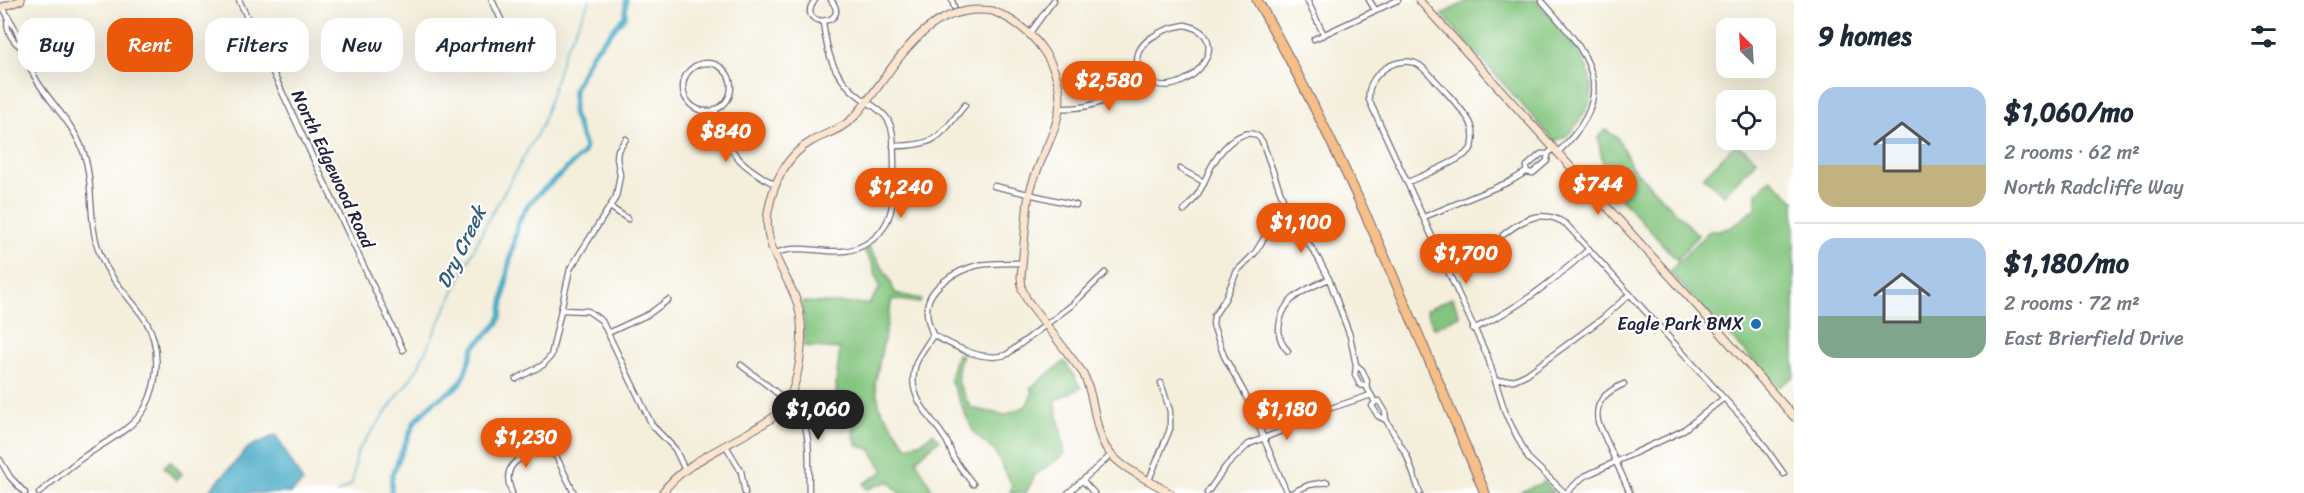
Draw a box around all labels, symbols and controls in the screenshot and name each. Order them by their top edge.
text: 9 homes [1818,13,1912,59]
chip: Buy [18,18,95,72]
chip: Rent [107,18,193,72]
chip: Filters [205,18,309,72]
chip: New [321,18,403,72]
chip: Apartment [415,18,556,72]
north arrow [1716,18,1776,78]
map controls [1716,18,1776,150]
icon: filters [2247,20,2280,53]
pin: $2,580 [1060,61,1158,112]
text: $2,580 [1075,63,1143,98]
street label: North Edgewood Road [282,84,384,255]
text: $1,060/mo [2004,89,2133,135]
button: locate [1716,90,1776,150]
icon: home [1866,111,1938,183]
pin: $840 [690,112,762,163]
text: $840 [701,114,751,149]
text: 2 rooms · 62 m² [2004,135,2140,170]
pin: $744 [1562,165,1634,216]
text: $744 [1573,167,1623,202]
pin: $1,240 [852,168,950,219]
text: $1,240 [869,170,933,205]
text: North Radcliffe Way [2004,170,2184,205]
water label: Dry Creek [427,198,497,294]
pin: $1,100 [1252,203,1350,254]
text: $1,100 [1270,205,1332,240]
pin: $1,700 [1417,234,1515,285]
text: $1,700 [1434,236,1498,271]
text: $1,180/mo [2004,240,2129,286]
icon: home [1866,262,1938,334]
text: 2 rooms · 72 m² [2004,286,2140,321]
place label: Eagle Park BMX [1617,308,1744,340]
marker: Eagle Park BMX [1749,317,1763,331]
text: East Brierfield Drive [2004,321,2184,356]
pin: $1,060 [769,390,867,441]
pin: $1,180 [1238,390,1336,441]
text: $1,060 [786,392,850,427]
text: $1,180 [1257,392,1317,427]
pin: $1,230 [477,418,575,469]
text: $1,230 [495,420,557,455]

